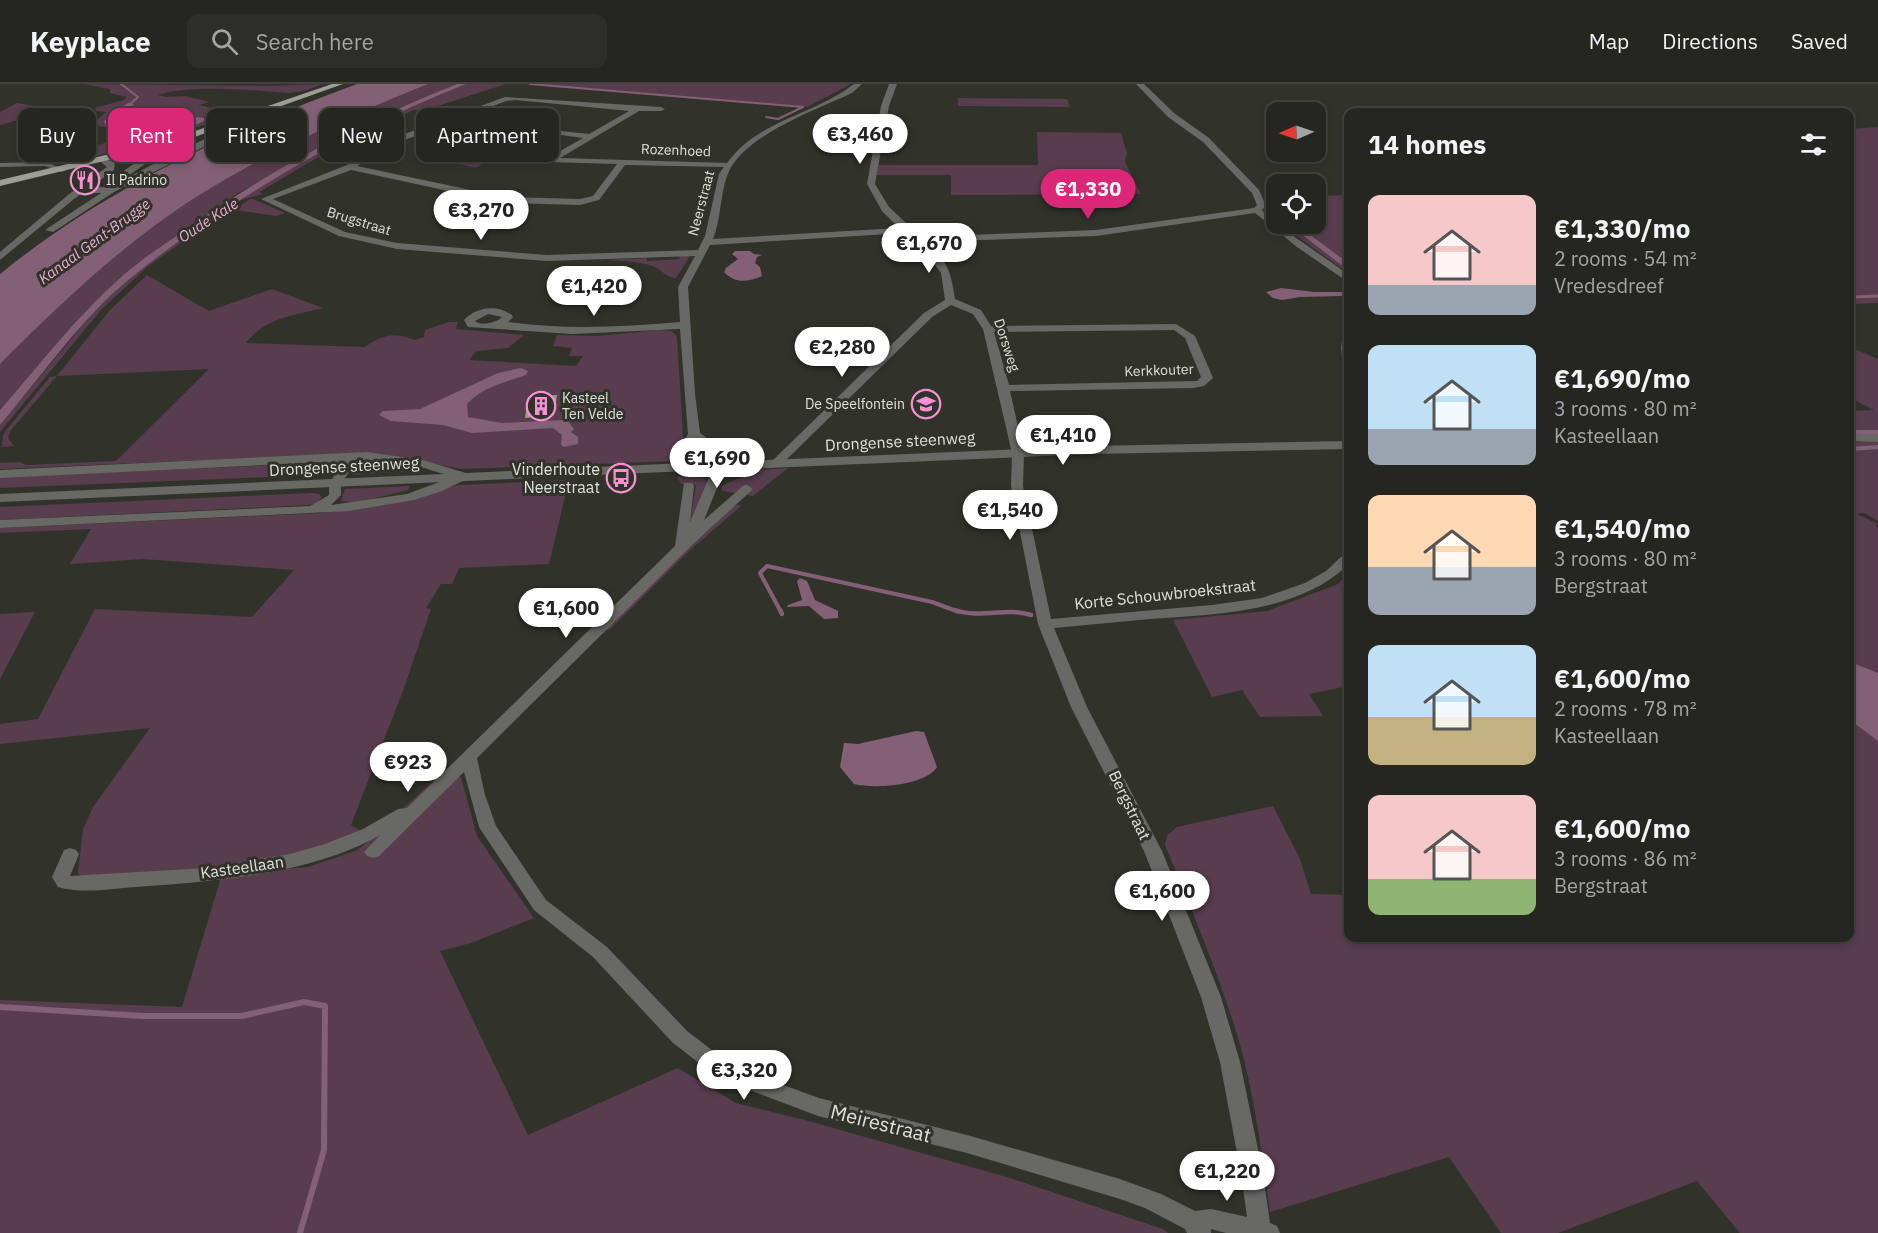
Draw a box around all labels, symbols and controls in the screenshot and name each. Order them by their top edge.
search box [187,14,607,68]
text: Keyplace [30,23,151,60]
icon: search [208,25,241,58]
text: Search here [256,27,374,56]
text: Map [1589,27,1629,55]
text: Directions [1662,27,1758,55]
text: Saved [1791,27,1848,55]
north arrow [1266,102,1326,162]
map controls [1266,102,1326,234]
chip: Buy [18,108,96,162]
chip: Rent [108,108,194,162]
chip: Filters [206,108,307,162]
chip: New [319,108,404,162]
chip: Apartment [416,108,559,162]
pin: €3,460 [811,114,909,165]
text: €3,460 [827,120,893,147]
text: 14 homes [1368,127,1486,161]
icon: filters [1797,128,1830,161]
street label: Rozenhoed [641,140,711,160]
restaurant icon: Il Padrino [69,164,101,196]
street label: Neerstraat [684,168,718,238]
pin: €1,330 [1039,169,1137,220]
place label: Il Padrino [106,171,167,189]
button: locate [1266,174,1326,234]
text: €1,330 [1055,175,1121,202]
pin: €3,270 [432,190,530,241]
water label: Oude Kale [174,193,242,246]
water label: Kanaal Gent-Brugge [34,194,154,288]
text: €3,270 [448,196,514,223]
street label: Brugstraat [325,203,393,239]
text: €1,330/mo [1554,211,1690,245]
icon: home [1416,219,1488,291]
pin: €1,670 [880,223,978,274]
text: €1,670 [896,229,962,256]
text: 2 rooms · 54 m² [1554,245,1697,272]
pin: €1,420 [545,266,643,317]
text: €1,420 [561,272,627,299]
text: Vredesdreef [1554,272,1664,299]
street label: Dorsweg [990,316,1024,374]
pin: €2,280 [793,327,891,378]
text: €2,280 [809,333,875,360]
street label: Kerkkouter [1124,360,1194,380]
text: €1,690/mo [1554,361,1690,395]
icon: home [1416,369,1488,441]
school or university icon: De Speelfontein [910,388,942,420]
place label: Kasteel Ten Velde [562,389,624,423]
building icon: Kasteel Ten Velde [525,390,557,422]
place label: De Speelfontein [805,395,905,413]
text: 3 rooms · 80 m² [1554,395,1697,422]
pin: €1,410 [1014,415,1112,466]
text: €1,410 [1030,421,1096,448]
text: Kasteellaan [1554,422,1659,449]
street label: Drongense steenweg [824,427,976,455]
pin: €1,690 [668,438,766,489]
text: €1,690 [684,444,750,471]
street label: Drongense steenweg [268,452,420,480]
place label: Vinderhoute Neerstraat [512,459,600,497]
bus stop icon: Vinderhoute Neerstraat [605,462,637,494]
pin: €1,540 [961,490,1059,541]
text: €1,540 [977,496,1043,523]
text: €1,540/mo [1554,511,1690,545]
icon: home [1416,519,1488,591]
text: 3 rooms · 80 m² [1554,545,1697,572]
text: Bergstraat [1554,572,1648,599]
street label: Korte Schouwbroekstraat [1073,575,1257,613]
pin: €1,600 [517,588,615,639]
text: €1,600 [533,594,599,621]
text: €1,600/mo [1554,661,1690,695]
icon: home [1416,669,1488,741]
text: 2 rooms · 78 m² [1554,695,1697,722]
text: Kasteellaan [1554,722,1659,749]
pin: €923 [372,742,444,793]
text: €923 [384,748,432,775]
street label: Bergstraat [1105,767,1155,843]
text: €1,600/mo [1554,811,1690,845]
icon: home [1416,819,1488,891]
text: 3 rooms · 86 m² [1554,845,1697,872]
street label: Kasteellaan [199,851,285,883]
pin: €1,600 [1113,871,1211,922]
text: Bergstraat [1554,872,1648,899]
text: €1,600 [1129,877,1195,904]
pin: €3,320 [695,1050,793,1101]
text: €3,320 [711,1056,777,1083]
street label: Meirestraat [828,1097,934,1149]
pin: €1,220 [1178,1151,1276,1202]
text: €1,220 [1194,1157,1260,1184]

